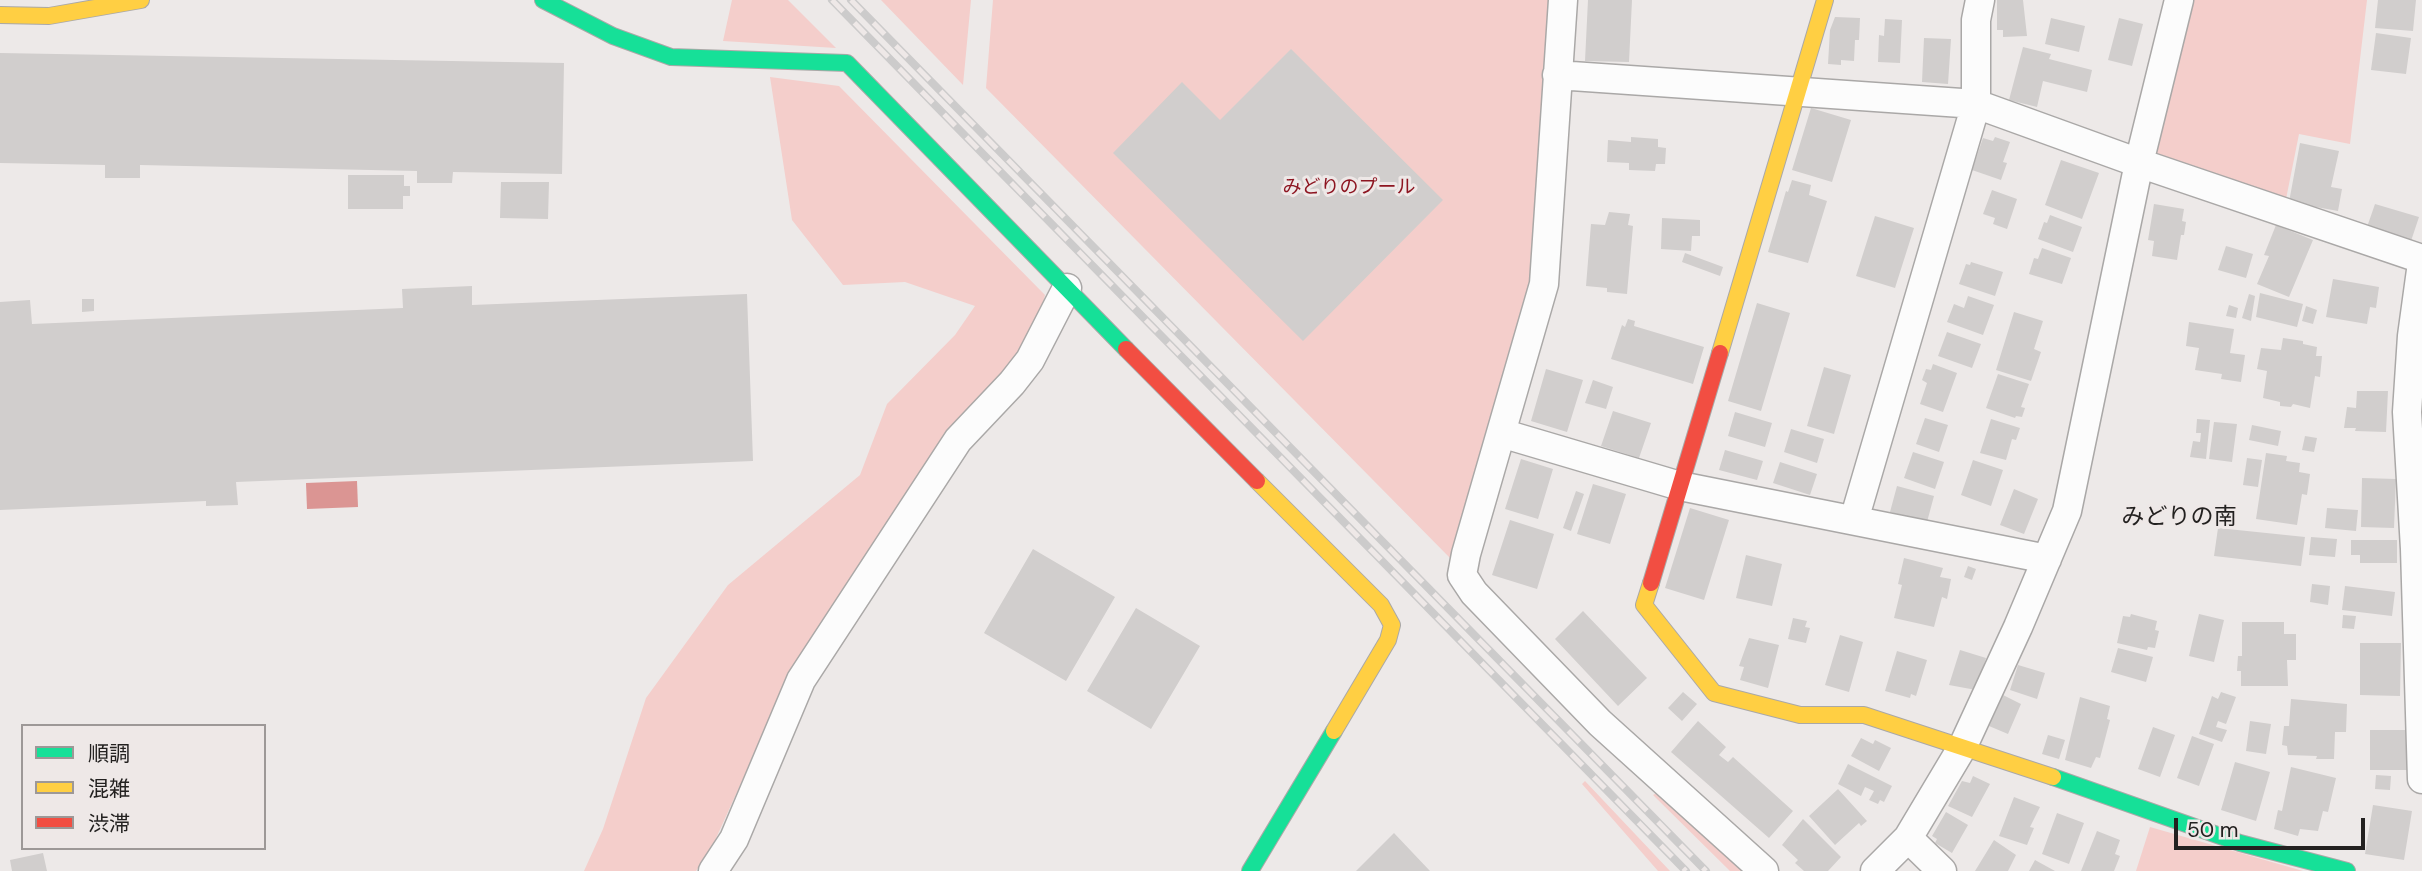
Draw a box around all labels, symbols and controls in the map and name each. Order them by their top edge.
park label: みどりのプール [1283,177,1415,199]
district label: みどりの南 [2122,504,2236,532]
legend [21,724,266,850]
text: 順調 [88,740,130,768]
text: 混雑 [88,775,130,803]
scale bar [2177,804,2368,848]
text: 渋滞 [88,810,130,838]
text: 50 m [2187,816,2238,844]

